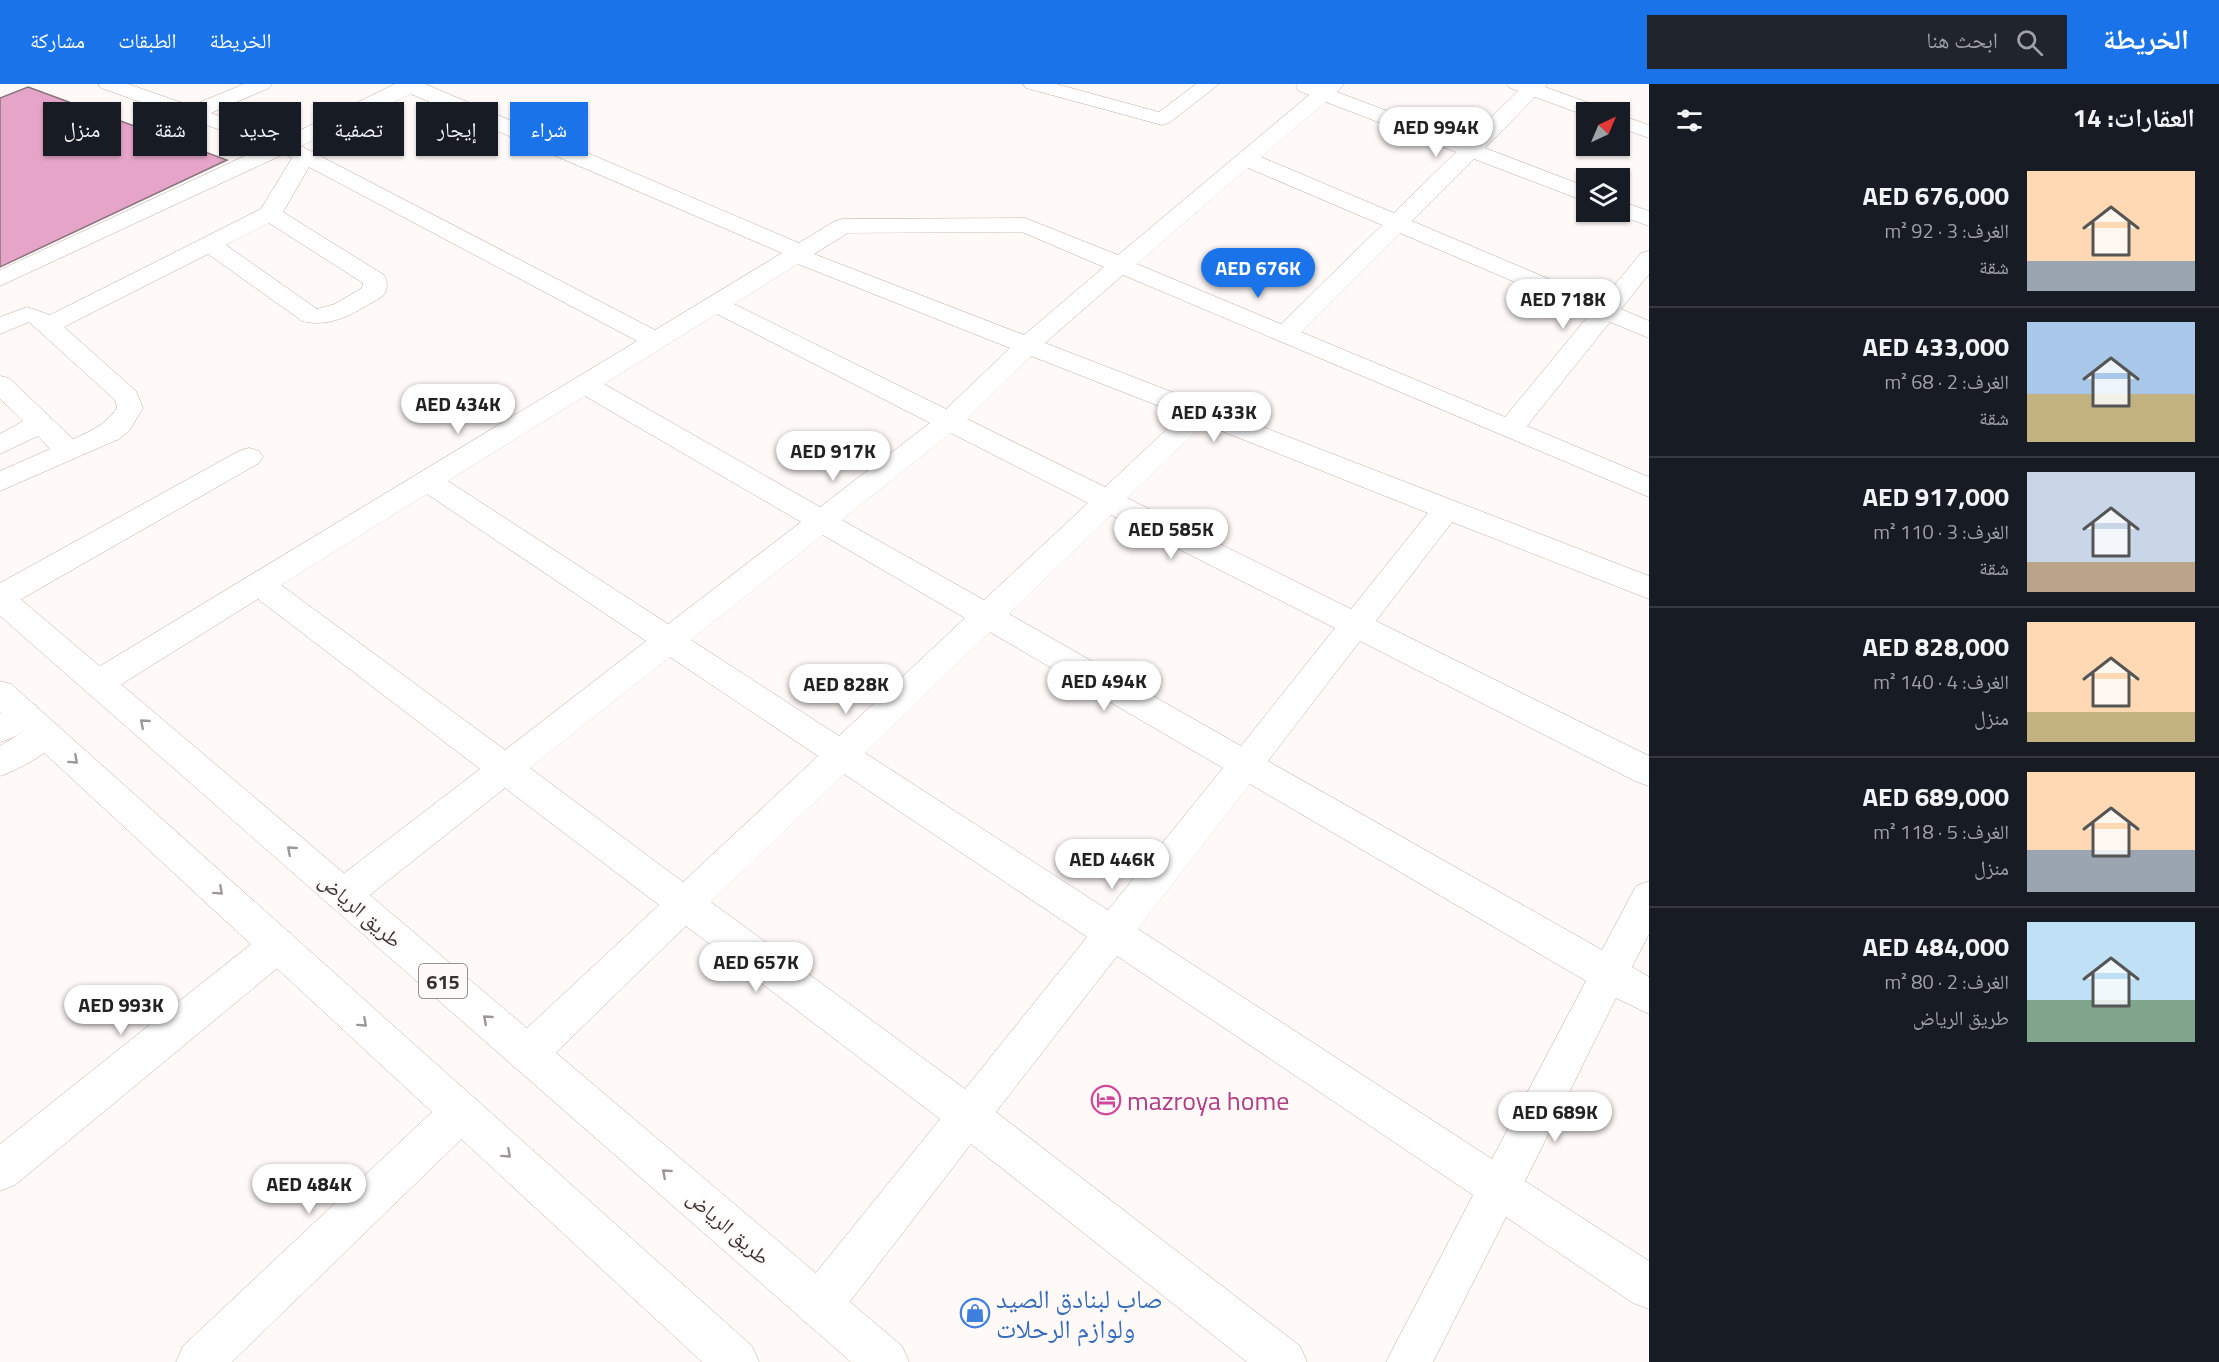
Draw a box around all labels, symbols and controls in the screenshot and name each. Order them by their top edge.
search box [1647,15,2067,69]
text: الخريطة [2103,17,2189,60]
text: ابحث هنا [1926,23,1998,57]
text: مشاركة [30,24,85,56]
text: الطبقات [118,24,177,56]
text: الخريطة [210,24,271,56]
icon: search [2013,26,2046,59]
text: العقارات: 14 [2072,98,2195,137]
chip: منزل [43,102,121,156]
chip: شقة [133,102,207,156]
chip: جديد [219,102,301,156]
chip: تصفية [313,102,404,156]
chip: إيجار [416,102,498,156]
chip: شراء [510,102,588,156]
north arrow [1576,102,1630,156]
map controls [1576,102,1630,222]
icon: filters [1673,104,1706,137]
pin: AED 994K [1374,107,1498,158]
text: AED 994K [1393,111,1479,142]
button: layers [1576,168,1630,222]
text: AED 676,000 [1862,176,2009,215]
icon: home [2075,195,2147,267]
text: الغرف: 3 · 92 m² [1884,215,2009,246]
pin: AED 676K [1196,248,1320,299]
text: شقة [1979,251,2009,282]
text: AED 676K [1215,252,1301,283]
pin: AED 718K [1501,279,1625,330]
text: AED 718K [1520,283,1606,314]
text: AED 433,000 [1862,327,2009,366]
icon: home [2075,346,2147,418]
text: الغرف: 2 · 68 m² [1884,366,2009,397]
pin: AED 434K [396,384,520,435]
text: AED 434K [415,388,501,419]
pin: AED 433K [1152,392,1276,443]
text: AED 433K [1171,396,1257,427]
text: شقة [1979,402,2009,433]
pin: AED 917K [771,431,895,482]
text: AED 917K [790,435,876,466]
text: AED 917,000 [1862,477,2009,516]
icon: home [2075,496,2147,568]
pin: AED 585K [1109,509,1233,560]
text: AED 585K [1128,513,1214,544]
text: الغرف: 3 · 110 m² [1873,516,2009,547]
text: شقة [1979,552,2009,583]
text: AED 828,000 [1862,627,2009,666]
icon: home [2075,646,2147,718]
pin: AED 494K [1042,661,1166,712]
pin: AED 828K [784,664,908,715]
text: AED 494K [1061,665,1147,696]
text: الغرف: 4 · 140 m² [1873,666,2009,697]
text: AED 828K [803,668,889,699]
text: منزل [1974,702,2009,733]
one-way arrow [140,719,151,730]
one-way arrow [68,753,78,764]
text: AED 689,000 [1862,777,2009,816]
icon: home [2075,796,2147,868]
text: الغرف: 5 · 118 m² [1873,816,2009,847]
pin: AED 446K [1050,839,1174,890]
text: AED 446K [1069,843,1155,874]
one-way arrow [287,846,298,857]
text: منزل [1974,852,2009,883]
street label: طريق الرياض [312,865,410,955]
one-way arrow [212,884,223,895]
text: AED 484,000 [1862,927,2009,966]
pin: AED 657K [694,942,818,993]
text: AED 657K [713,946,799,977]
icon: home [2075,946,2147,1018]
road number: 615 [419,964,467,998]
text: الغرف: 2 · 80 m² [1884,966,2009,997]
pin: AED 993K [59,985,183,1036]
text: AED 993K [78,989,164,1020]
text: طريق الرياض [1913,1002,2009,1033]
one-way arrow [483,1015,494,1026]
one-way arrow [356,1016,367,1027]
place label: mazroya home [1127,1081,1289,1120]
hotel icon: mazroya home [1090,1084,1122,1116]
pin: AED 689K [1493,1092,1617,1143]
text: AED 689K [1512,1096,1598,1127]
one-way arrow [500,1147,511,1158]
pin: AED 484K [247,1164,371,1215]
text: AED 484K [266,1168,352,1199]
one-way arrow [662,1169,673,1180]
street label: طريق الرياض [680,1182,778,1272]
place label: صاب لبنادق الصيد ولوازم الرحلات [996,1279,1163,1348]
shop icon: صاب لبنادق الصيد ولوازم الرحلات [959,1297,991,1329]

